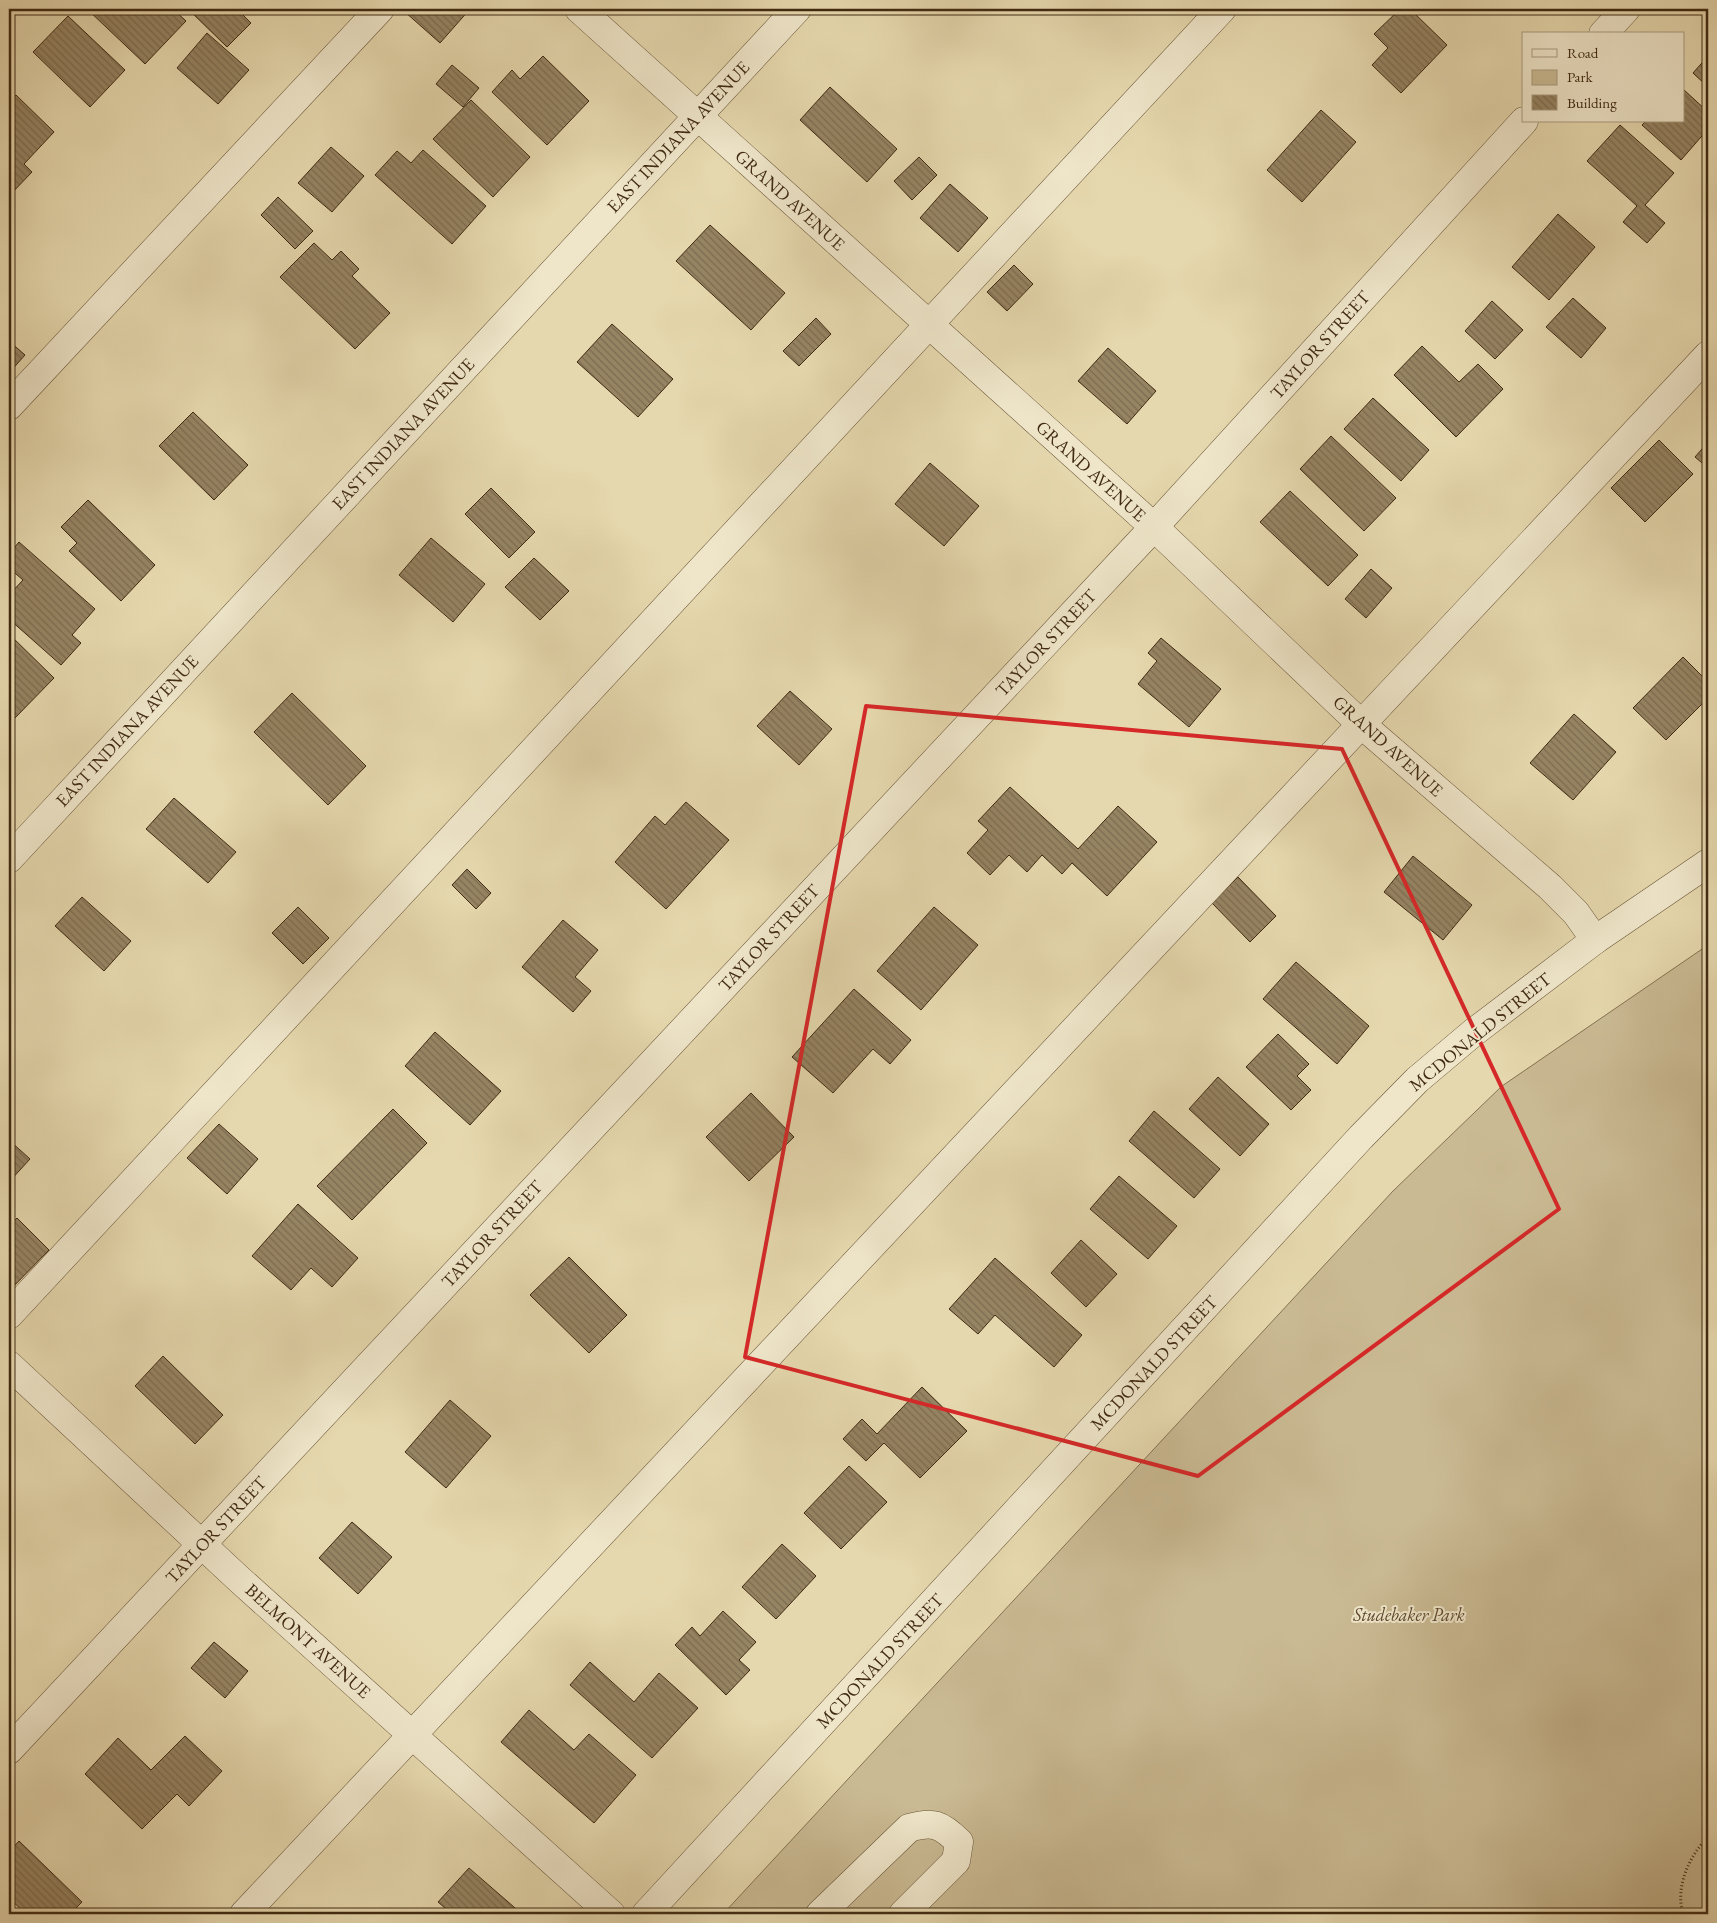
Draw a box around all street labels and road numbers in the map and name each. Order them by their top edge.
street label: EAST INDIANA AVENUE [601,56,754,217]
street label: GRAND AVENUE [730,144,850,255]
street label: TAYLOR STREET [1265,285,1375,404]
street label: EAST INDIANA AVENUE [326,353,479,514]
street label: GRAND AVENUE [1031,415,1151,526]
street label: TAYLOR STREET [990,584,1102,701]
street label: EAST INDIANA AVENUE [50,650,203,811]
street label: GRAND AVENUE [1328,690,1448,801]
street label: TAYLOR STREET [713,879,825,996]
street label: MCDONALD STREET [1404,967,1556,1096]
street label: TAYLOR STREET [436,1175,548,1292]
street label: MCDONALD STREET [1085,1290,1223,1435]
street label: TAYLOR STREET [160,1471,272,1588]
street label: BELMONT AVENUE [241,1578,376,1703]
street label: MCDONALD STREET [811,1588,949,1733]

